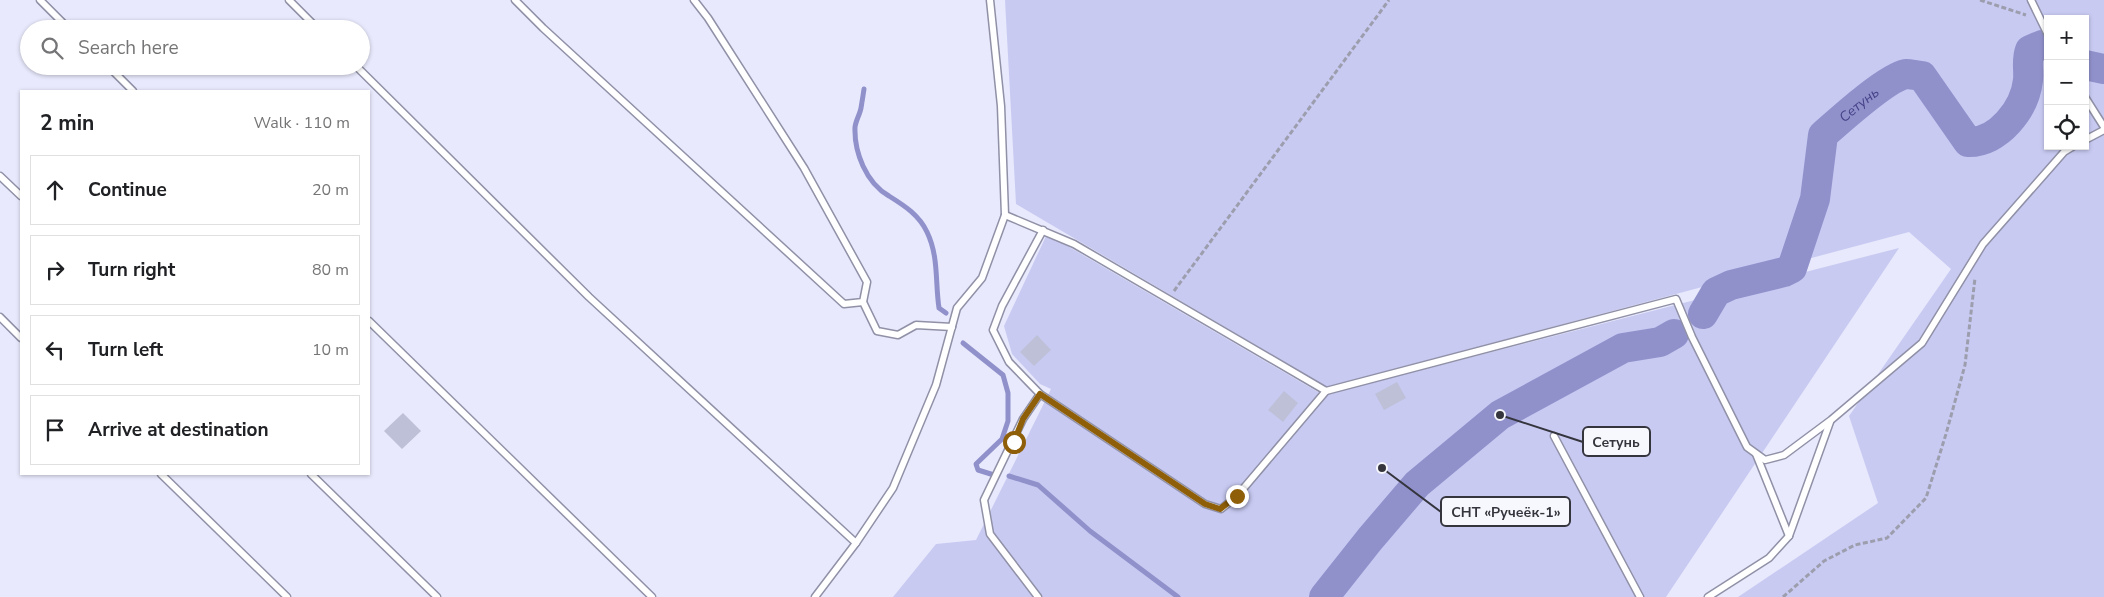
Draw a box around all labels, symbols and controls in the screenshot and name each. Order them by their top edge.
map controls [2044,15,2089,150]
button: + [2044,15,2089,60]
search box [20,20,370,75]
icon: search [38,34,66,62]
text: Search here [78,35,179,61]
button: − [2044,60,2089,105]
water label: Сетунь [1835,82,1883,126]
button: locate [2044,105,2089,150]
text: 2 min [40,109,94,137]
text: Walk · 110 m [254,112,350,134]
icon: ahead [41,176,69,204]
text: Continue [88,177,167,203]
text: 20 m [312,179,349,201]
icon: right [41,256,69,284]
text: Turn right [88,257,175,283]
text: 80 m [312,259,349,281]
icon: left [41,336,69,364]
text: Turn left [88,337,163,363]
text: 10 m [312,339,349,361]
icon: arrive [41,416,69,444]
text: Arrive at destination [88,417,269,443]
callout: Сетунь [1583,427,1650,456]
route start [1003,431,1026,454]
text: Сетунь [1592,433,1640,452]
route end [1226,485,1249,508]
callout: СНТ «Ручеёк-1» [1441,497,1570,526]
text: СНТ «Ручеёк-1» [1451,503,1561,522]

